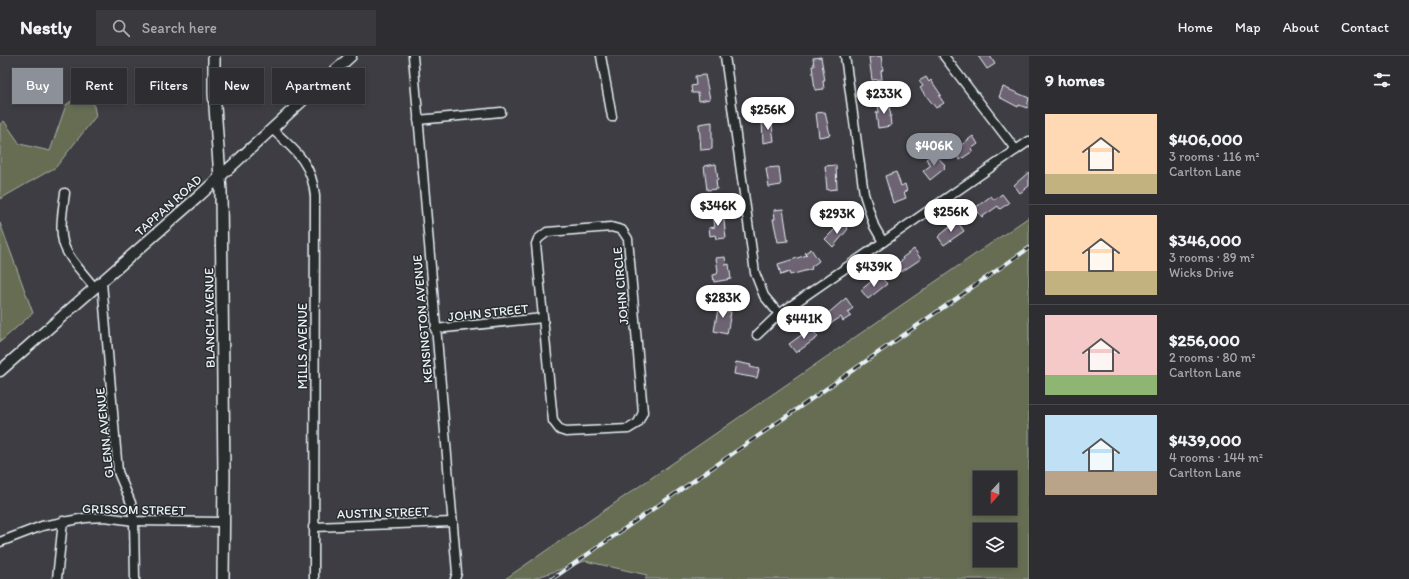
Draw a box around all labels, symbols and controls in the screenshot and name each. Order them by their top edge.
search box [96,10,376,46]
text: Nestly [20,16,72,39]
icon: search [110,17,132,39]
text: Search here [142,19,217,37]
text: Home [1178,19,1213,36]
text: Map [1235,19,1261,36]
text: About [1283,19,1319,36]
text: Contact [1341,19,1389,36]
chip: Buy [12,68,63,104]
chip: Rent [71,68,127,104]
chip: Filters [135,68,202,104]
chip: New [210,68,264,104]
chip: Apartment [272,68,365,104]
icon: filters [1371,69,1393,91]
text: 9 homes [1045,70,1105,90]
pin: $233K [856,81,912,115]
text: $233K [866,86,902,101]
pin: $256K [740,97,796,131]
text: $256K [750,102,786,117]
text: $406,000 [1169,129,1243,149]
icon: home [1077,130,1125,178]
pin: $406K [906,133,962,167]
text: $406K [915,138,953,153]
text: 3 rooms · 116 m² [1169,149,1260,164]
text: Carlton Lane [1169,164,1241,179]
street label: TAPPAN ROAD [132,171,205,239]
pin: $346K [690,193,746,227]
text: $346K [700,198,736,213]
pin: $256K [923,199,979,233]
pin: $293K [809,201,865,235]
text: $256K [933,204,969,219]
text: $293K [819,206,855,221]
text: $346,000 [1169,230,1242,250]
icon: home [1077,231,1125,279]
street label: JOHN CIRCLE [610,246,631,326]
text: 3 rooms · 89 m² [1169,250,1255,265]
street label: KENSINGTON AVENUE [409,254,436,384]
pin: $439K [846,254,902,288]
text: $439K [856,259,892,274]
text: Wicks Drive [1169,265,1234,280]
street label: BLANCH AVENUE [201,268,218,368]
pin: $283K [695,285,751,319]
text: $283K [705,290,741,305]
street label: JOHN STREET [447,301,530,324]
street label: MILLS AVENUE [295,303,310,389]
pin: $441K [776,306,832,340]
text: $441K [786,311,822,326]
text: $256,000 [1169,330,1240,350]
icon: home [1077,331,1125,379]
text: 2 rooms · 80 m² [1169,350,1256,365]
text: Carlton Lane [1169,365,1241,380]
street label: GLENN AVENUE [92,387,117,479]
text: $439,000 [1169,430,1241,450]
icon: home [1077,431,1125,479]
text: 4 rooms · 144 m² [1169,450,1263,465]
text: Carlton Lane [1169,465,1241,480]
north arrow [973,471,1017,515]
map controls [973,471,1017,567]
street label: GRISSOM STREET [82,501,187,518]
street label: AUSTIN STREET [337,503,430,522]
button: layers [973,523,1017,567]

